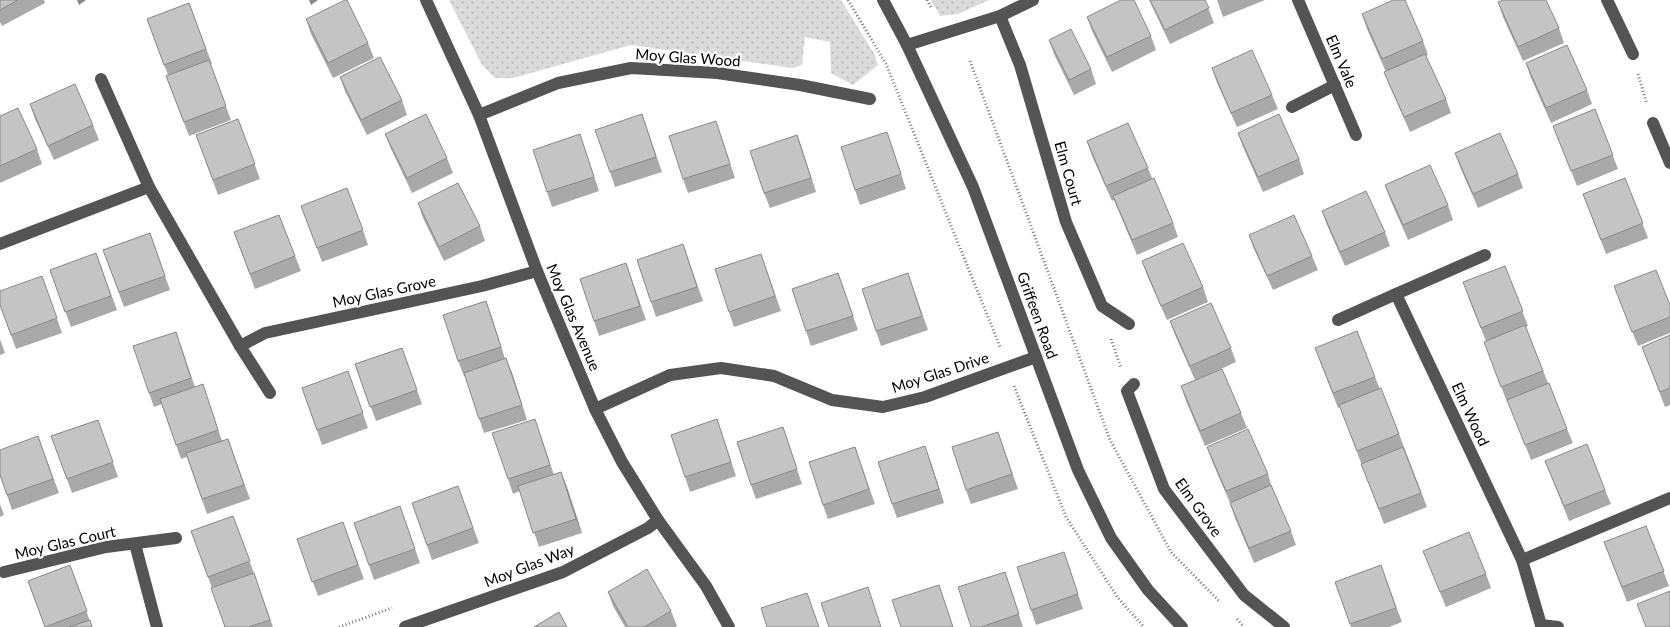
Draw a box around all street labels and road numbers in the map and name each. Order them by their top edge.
street label: Elm Vale [1323,32,1361,90]
street label: Moy Glas Wood [635,44,741,70]
street label: Elm Court [1051,139,1087,208]
street label: Moy Glas Avenue [543,261,605,373]
street label: Griffeen Road [1014,269,1062,361]
street label: Moy Glas Grove [331,271,437,311]
street label: Moy Glas Drive [889,348,991,396]
street label: Elm Wood [1448,379,1494,449]
street label: Elm Grove [1172,474,1226,540]
street label: Moy Glas Court [13,522,118,562]
street label: Moy Glas Way [481,540,577,590]

